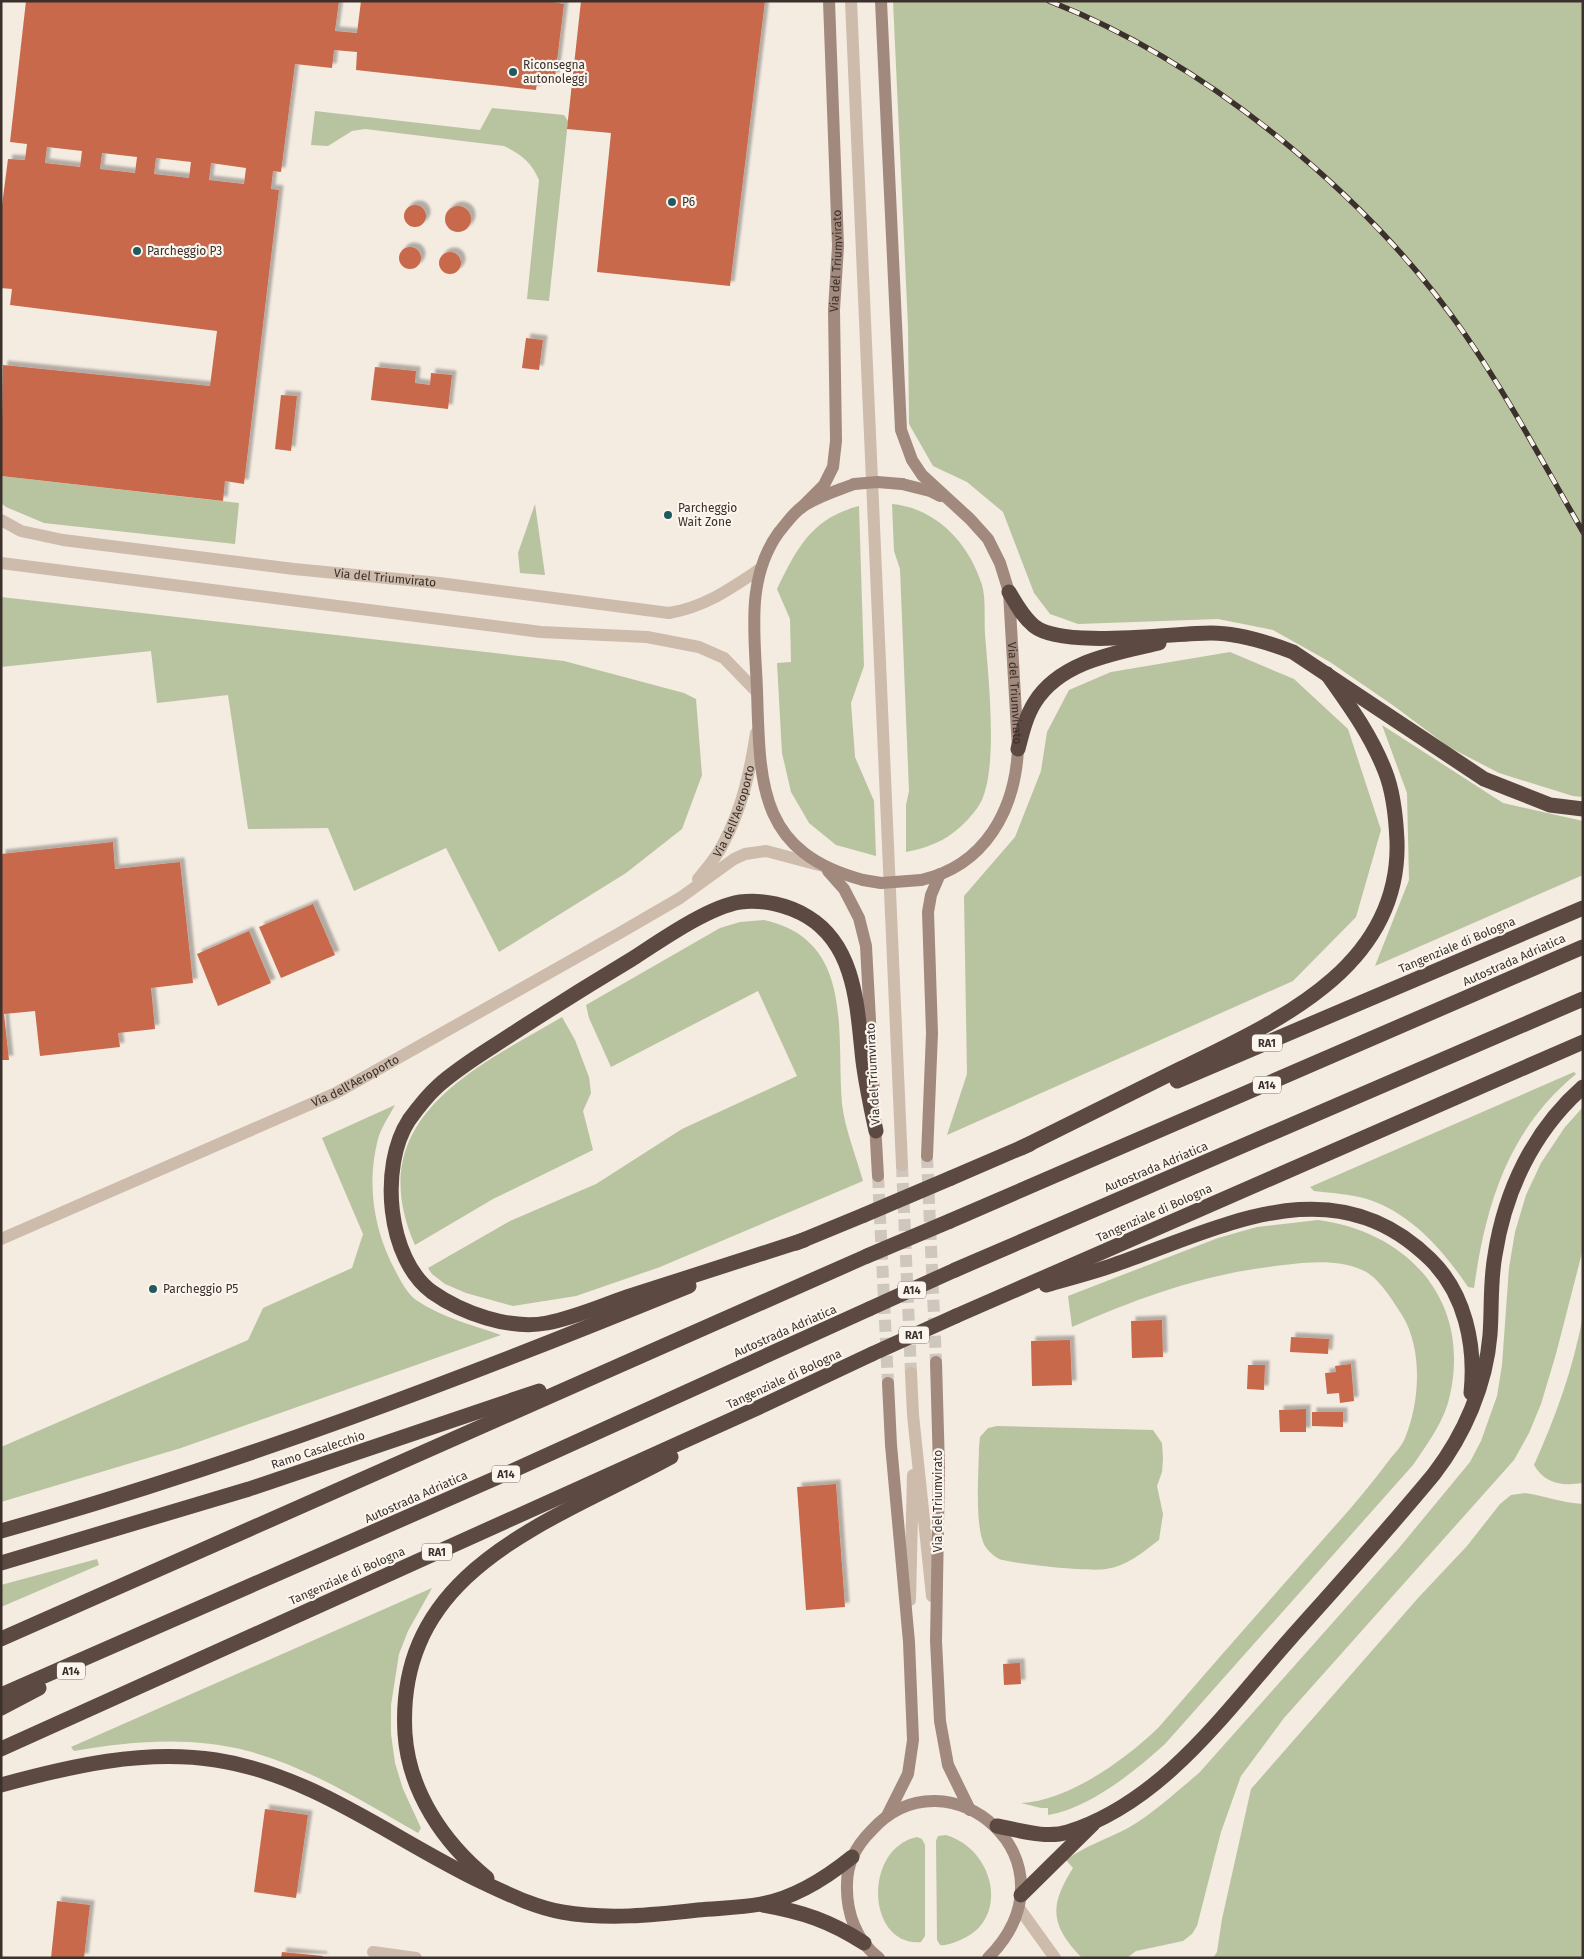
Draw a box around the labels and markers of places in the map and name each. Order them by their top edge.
place label: Riconsegna autonoleggi [523,58,588,86]
marker: Riconsegna autonoleggi [507,66,519,78]
place label: P6 [682,195,695,209]
marker: P6 [666,196,678,208]
place label: Parcheggio P3 [147,244,222,258]
marker: Parcheggio P3 [131,245,143,257]
place label: Parcheggio Wait Zone [678,501,737,529]
marker: Parcheggio Wait Zone [662,509,674,521]
place label: Parcheggio P5 [163,1282,238,1296]
marker: Parcheggio P5 [147,1283,159,1295]

